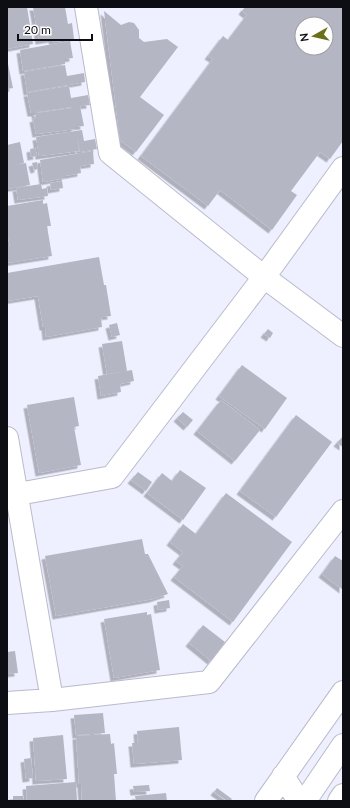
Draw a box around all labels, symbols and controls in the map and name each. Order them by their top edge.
scale bar [18,16,92,42]
north arrow [294,16,334,56]
text: 20 m [24,22,51,37]
text: N [297,32,311,43]

